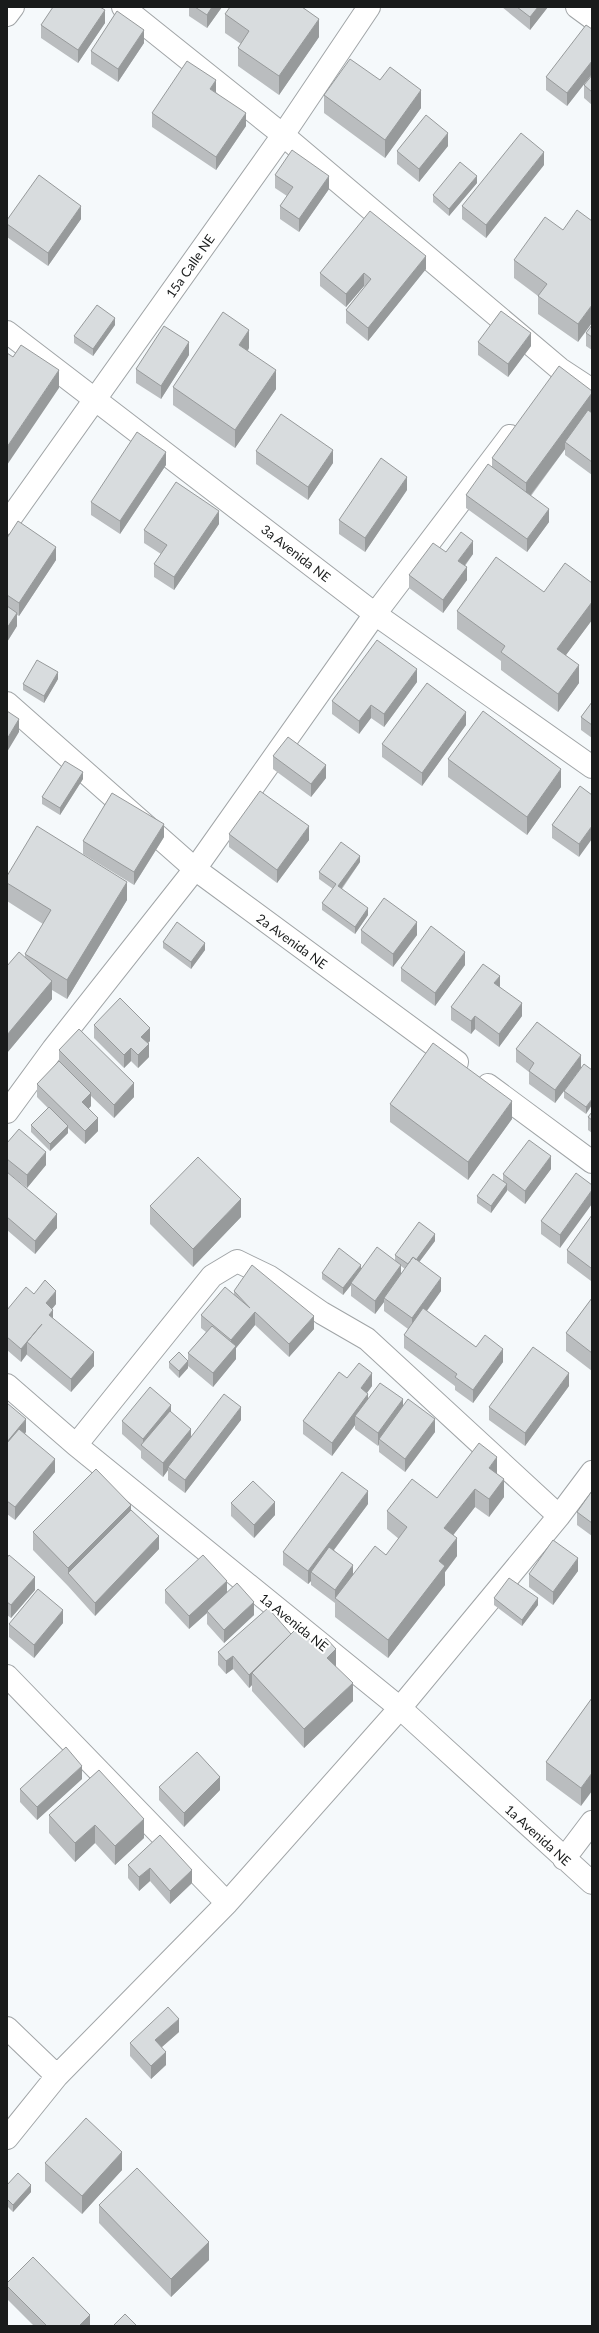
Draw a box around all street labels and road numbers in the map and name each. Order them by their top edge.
street label: 15a Calle NE [162,231,218,301]
street label: 3a Avenida NE [258,521,334,585]
street label: 2a Avenida NE [254,910,330,972]
street label: 1a Avenida NE [257,1590,331,1654]
street label: 1a Avenida NE [502,1801,574,1869]

